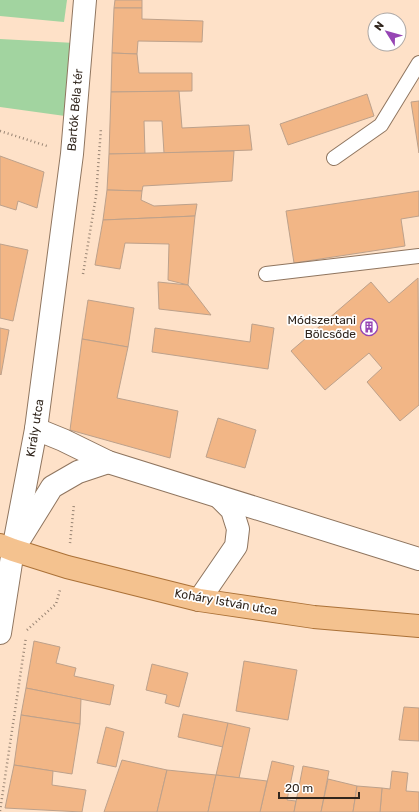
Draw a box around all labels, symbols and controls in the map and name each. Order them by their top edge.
north arrow [367,12,407,52]
text: N [372,19,387,33]
street label: Bartók Béla tér [64,68,86,152]
place label: Módszertani Bölcsőde [288,313,356,341]
building icon: Módszertani Bölcsőde [359,317,379,337]
street label: Király utca [24,398,46,458]
street label: Koháry István utca [174,586,278,618]
scale bar [279,774,359,800]
text: 20 m [285,781,313,795]

